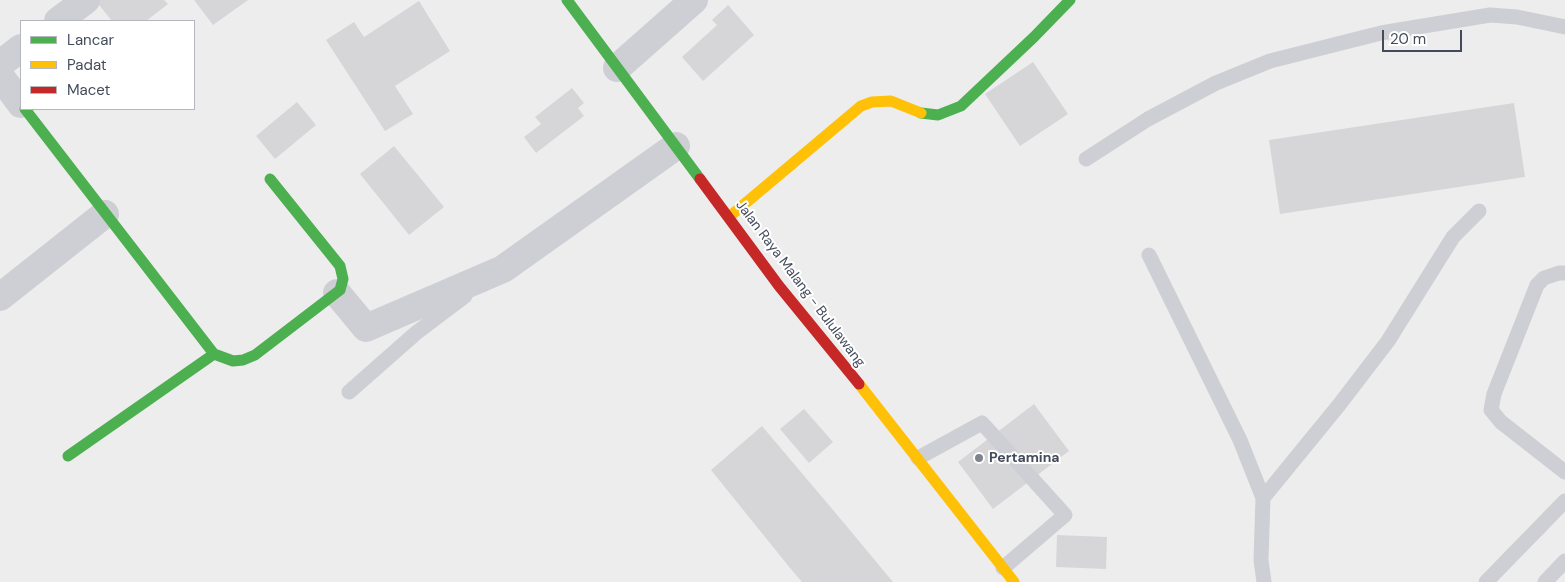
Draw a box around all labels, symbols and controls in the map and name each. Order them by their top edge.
legend [20,20,195,110]
scale bar [1385,20,1465,52]
text: 20 m [1390,29,1426,49]
text: Lancar [67,30,114,50]
text: Padat [67,55,107,75]
text: Macet [67,80,111,100]
street label: Jalan Raya Malang - Bululawang [732,197,868,371]
place label: Pertamina [989,450,1060,466]
marker: Pertamina [973,452,985,464]

